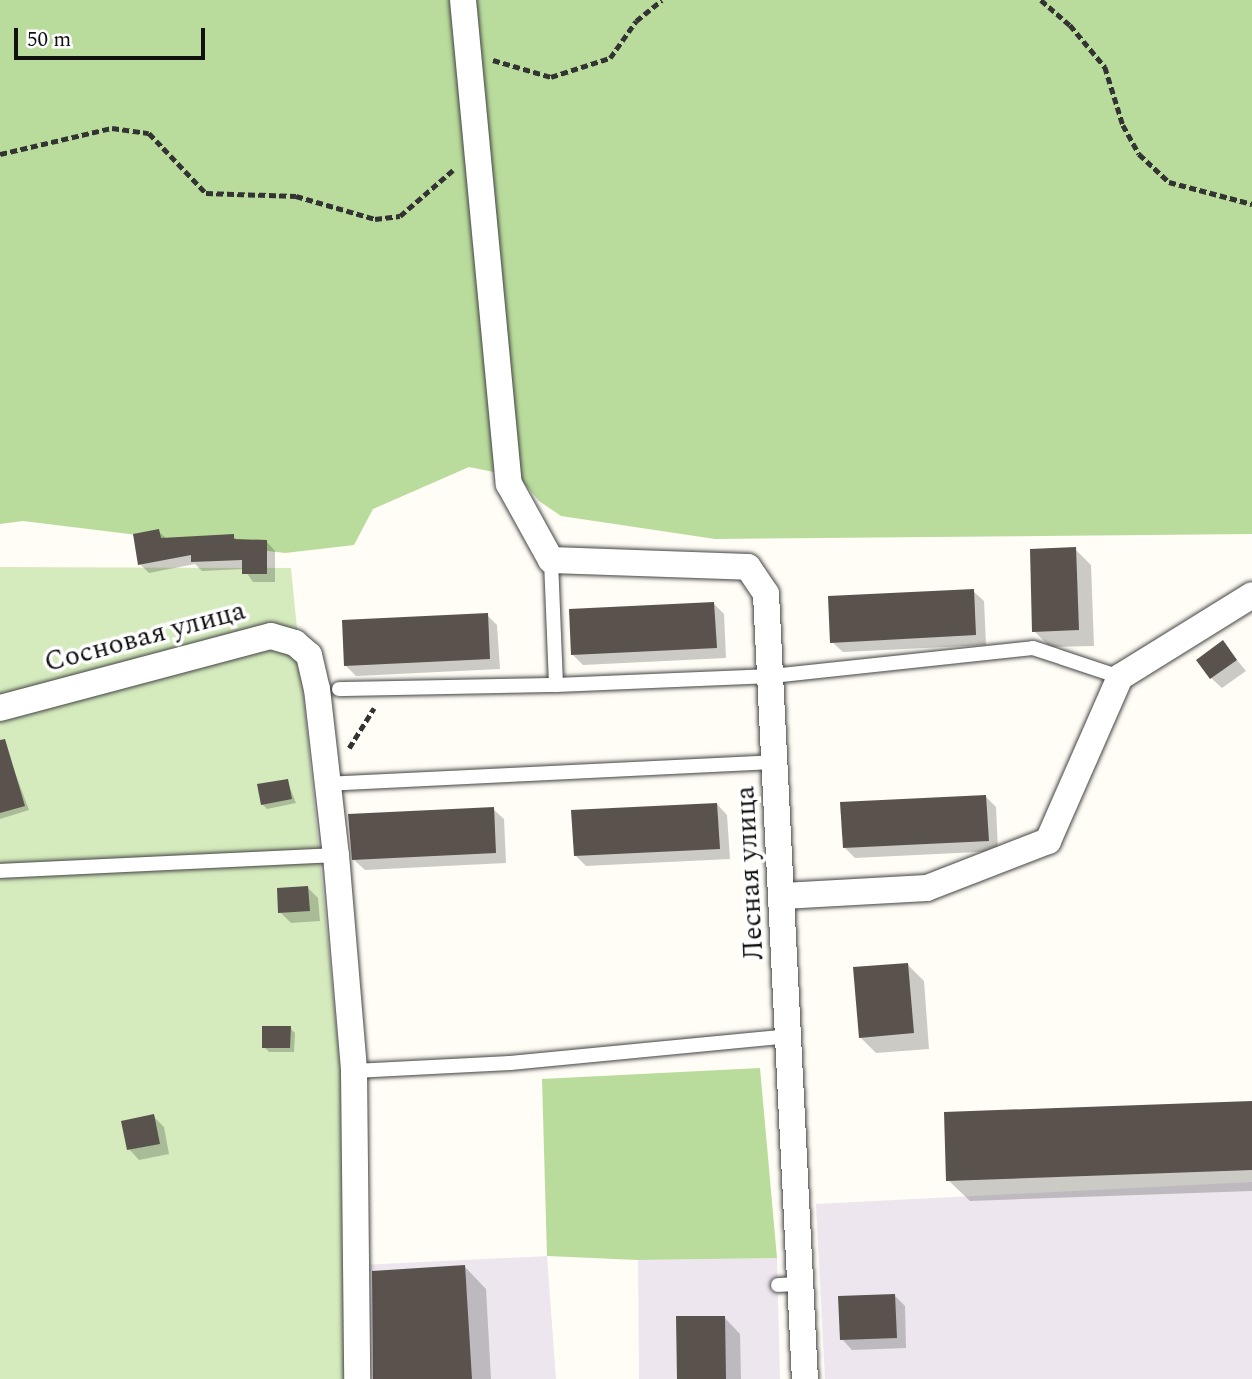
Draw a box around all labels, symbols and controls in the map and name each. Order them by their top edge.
scale bar [18,14,208,58]
text: 50 m [27,24,71,56]
street label: Сосновая улица [41,594,249,680]
street label: Лесная улица [729,785,771,961]

